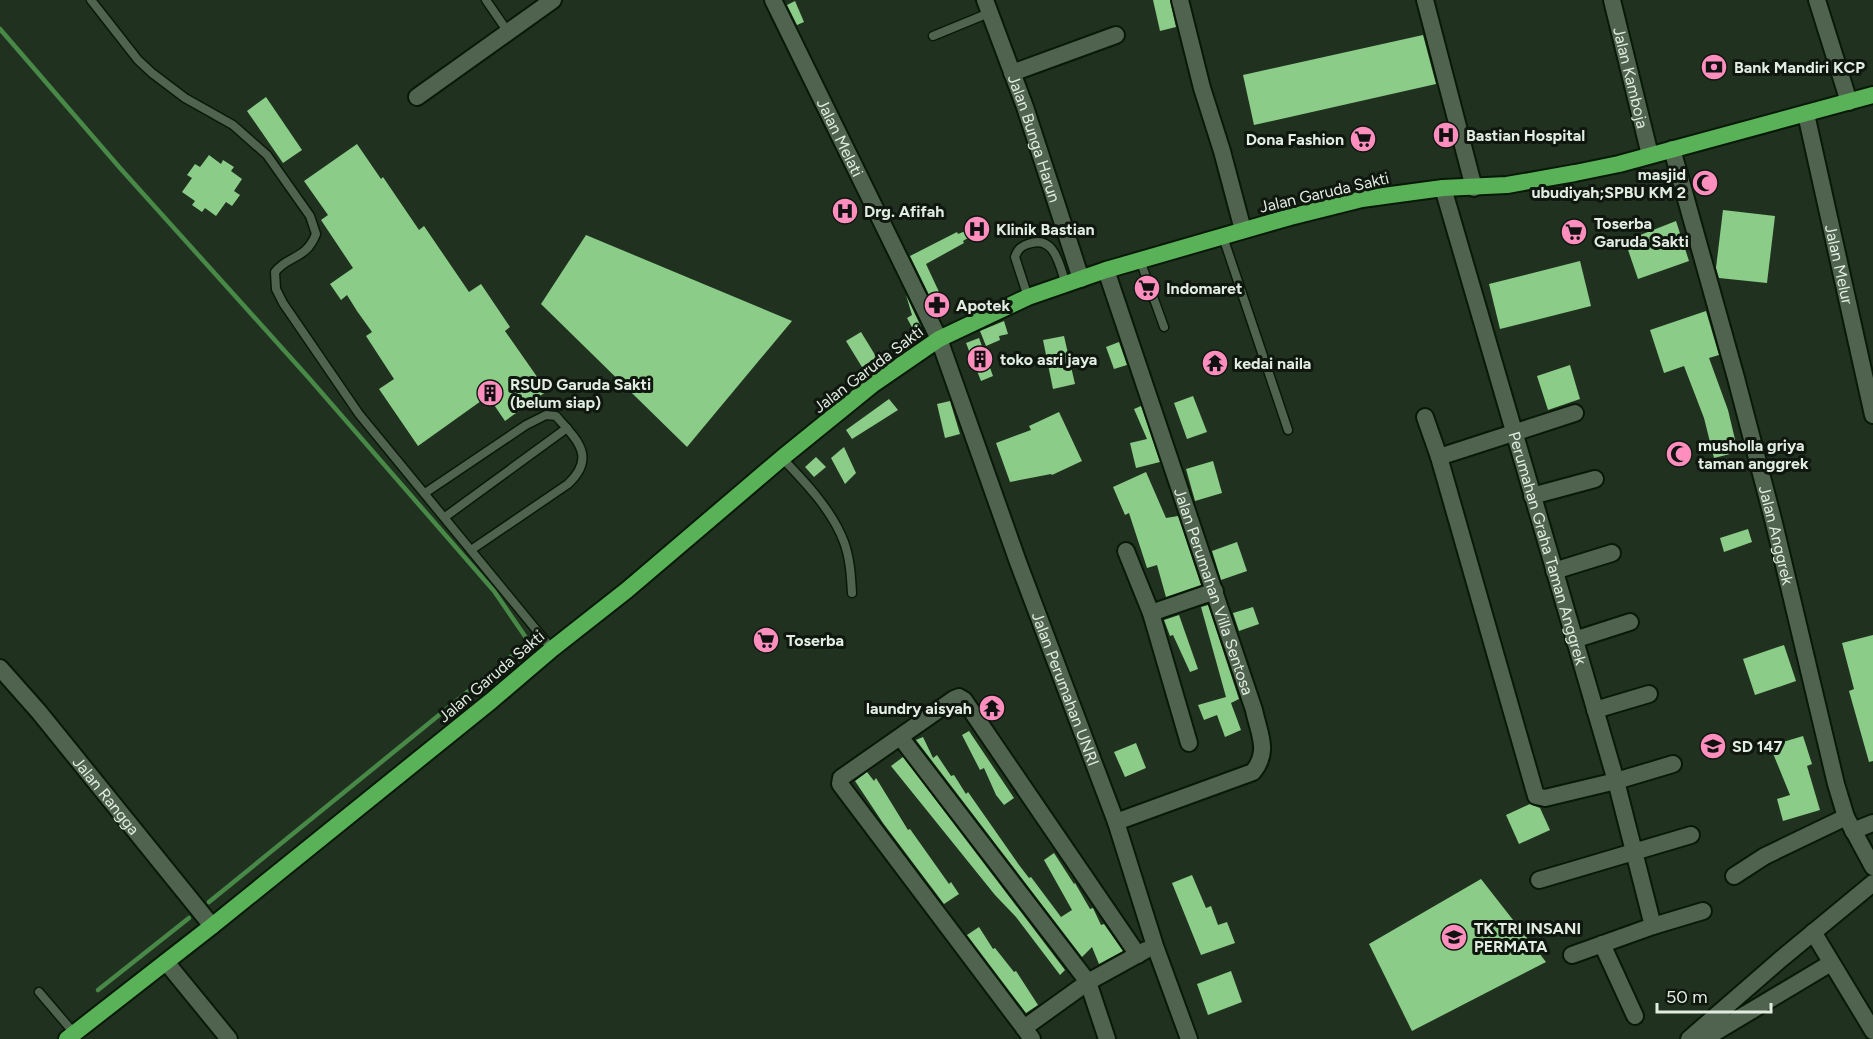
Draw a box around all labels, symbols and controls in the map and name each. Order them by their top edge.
street label: Jalan Kamboja [1609,25,1652,130]
bank icon: Bank Mandiri KCP [1699,52,1729,82]
place label: Bank Mandiri KCP [1734,58,1865,77]
street label: Jalan Bunga Harun [1004,72,1064,205]
street label: Jalan Melati [813,95,867,180]
hospital icon: Bastian Hospital [1431,120,1461,150]
supermarket icon: Dona Fashion [1348,124,1378,154]
place label: Bastian Hospital [1466,126,1585,145]
place label: Dona Fashion [1246,130,1344,149]
place label: masjid ubudiyah;SPBU KM 2 [1531,165,1686,202]
street label: Jalan Garuda Sakti [1257,168,1391,217]
mosque icon: masjid ubudiyah;SPBU KM 2 [1690,168,1720,198]
hospital icon: Drg. Afifah [830,196,860,226]
place label: Drg. Afifah [864,202,944,221]
hospital icon: Klinik Bastian [962,214,992,244]
place label: Toserba Garuda Sakti [1594,214,1689,251]
supermarket icon: Toserba Garuda Sakti [1559,217,1589,247]
place label: Klinik Bastian [996,220,1095,239]
street label: Jalan Melur [1821,223,1857,307]
supermarket icon: Indomaret [1132,273,1162,303]
place label: Indomaret [1166,279,1242,298]
pharmacy icon: Apotek [922,290,952,320]
place label: Apotek [956,296,1010,315]
street label: Jalan Garuda Sakti [810,322,927,417]
building icon: toko asri jaya [965,344,995,374]
temple icon: kedai naila [1200,348,1230,378]
place label: toko asri jaya [1000,350,1097,369]
place label: kedai naila [1234,354,1311,373]
place label: RSUD Garuda Sakti (belum siap) [510,375,651,412]
building icon: RSUD Garuda Sakti (belum siap) [475,378,505,408]
street label: Perumahan Graha Taman Anggrek [1505,429,1591,667]
place label: musholla griya taman anggrek [1698,436,1809,473]
mosque icon: musholla griya taman anggrek [1664,439,1694,469]
street label: Jalan Anggrek [1755,484,1797,587]
street label: Jalan Perumahan Villa Sentosa [1170,485,1257,698]
street label: Jalan Perumahan UNRI [1028,609,1103,769]
supermarket icon: Toserba [751,625,781,655]
street label: Jalan Garuda Sakti [434,626,548,726]
place label: Toserba [786,631,844,650]
temple icon: laundry aisyah [977,693,1007,723]
place label: laundry aisyah [866,699,972,718]
school or university icon: SD 147 [1698,731,1728,761]
place label: SD 147 [1732,737,1783,756]
street label: Jalan Rangga [69,753,143,839]
place label: TK TRI INSANI PERMATA [1474,919,1581,956]
school or university icon: TK TRI INSANI PERMATA [1439,922,1469,952]
scale bar [1657,976,1771,1014]
text: 50 m [1666,986,1708,1008]

